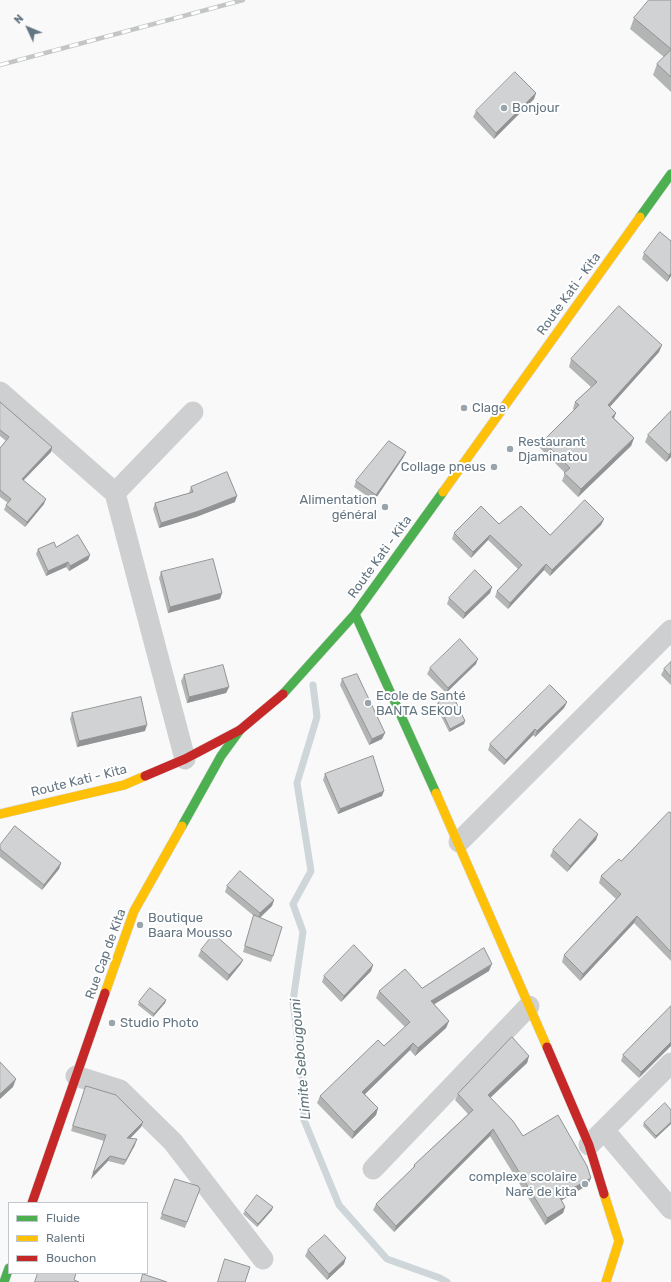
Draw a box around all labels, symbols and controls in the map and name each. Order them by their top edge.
north arrow [8,8,48,48]
text: N [12,12,26,27]
place label: Bonjour [512,100,560,116]
marker: Bonjour [499,103,509,113]
street label: Route Kati - Kita [534,250,604,338]
place label: Clage [472,400,506,416]
marker: Clage [459,403,469,413]
place label: Restaurant Djaminatou [518,434,588,465]
marker: Restaurant Djaminatou [505,444,515,454]
place label: Collage pneus [401,459,486,475]
marker: Collage pneus [489,462,499,472]
place label: Alimentation général [300,492,377,523]
marker: Alimentation général [380,502,390,512]
street label: Route Kati - Kita [345,513,415,601]
place label: Ecole de Santé BANTA SEKOU [376,688,466,719]
marker: Ecole de Santé BANTA SEKOU [363,698,373,708]
street label: Route Kati - Kita [29,762,129,800]
street label: Rue Cap de Kita [82,907,130,1001]
place label: Boutique Baara Mousso [148,910,233,941]
marker: Boutique Baara Mousso [135,920,145,930]
water label: Limite Sebougouni [287,998,315,1120]
place label: Studio Photo [120,1015,199,1031]
marker: Studio Photo [107,1018,117,1028]
place label: complexe scolaire Naré de kita [469,1169,577,1200]
marker: complexe scolaire Naré de kita [580,1179,590,1189]
legend [8,1202,148,1274]
text: Fluide [46,1211,80,1225]
text: Ralenti [46,1231,85,1245]
text: Bouchon [46,1251,96,1265]

